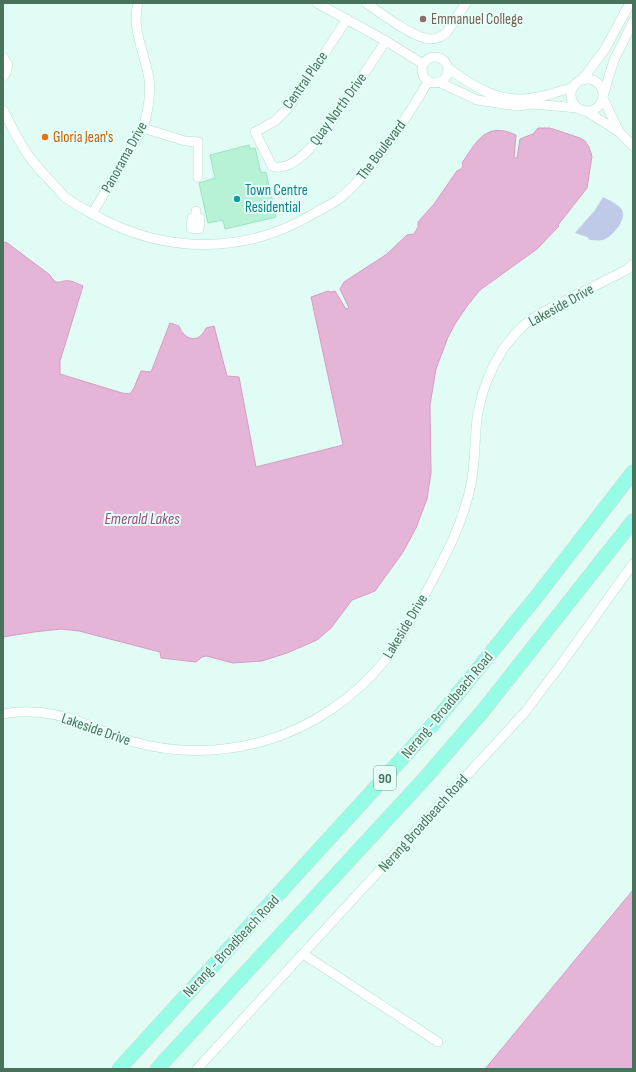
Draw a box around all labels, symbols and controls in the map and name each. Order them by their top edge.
place label: Emmanuel College [431,10,523,29]
marker: Emmanuel College [418,14,428,24]
street label: Central Place [279,48,332,113]
street label: Quay North Drive [306,69,371,149]
street label: The Boulevard [353,116,410,184]
street label: Panorama Drive [97,118,152,196]
place label: Gloria Jean's [53,128,113,147]
marker: Gloria Jean's [40,132,50,142]
place label: Town Centre Residential [245,181,308,217]
marker: Town Centre Residential [232,194,242,204]
street label: Lakeside Drive [525,280,597,331]
water label: Emerald Lakes [104,510,180,529]
street label: Lakeside Drive [379,591,432,662]
street label: Nerang - Broadbeach Road [397,648,497,762]
street label: Lakeside Drive [59,709,133,750]
road number: 90 [374,766,396,790]
street label: Nerang Broadbeach Road [374,770,472,876]
street label: Nerang - Broadbeach Road [179,891,284,1001]

